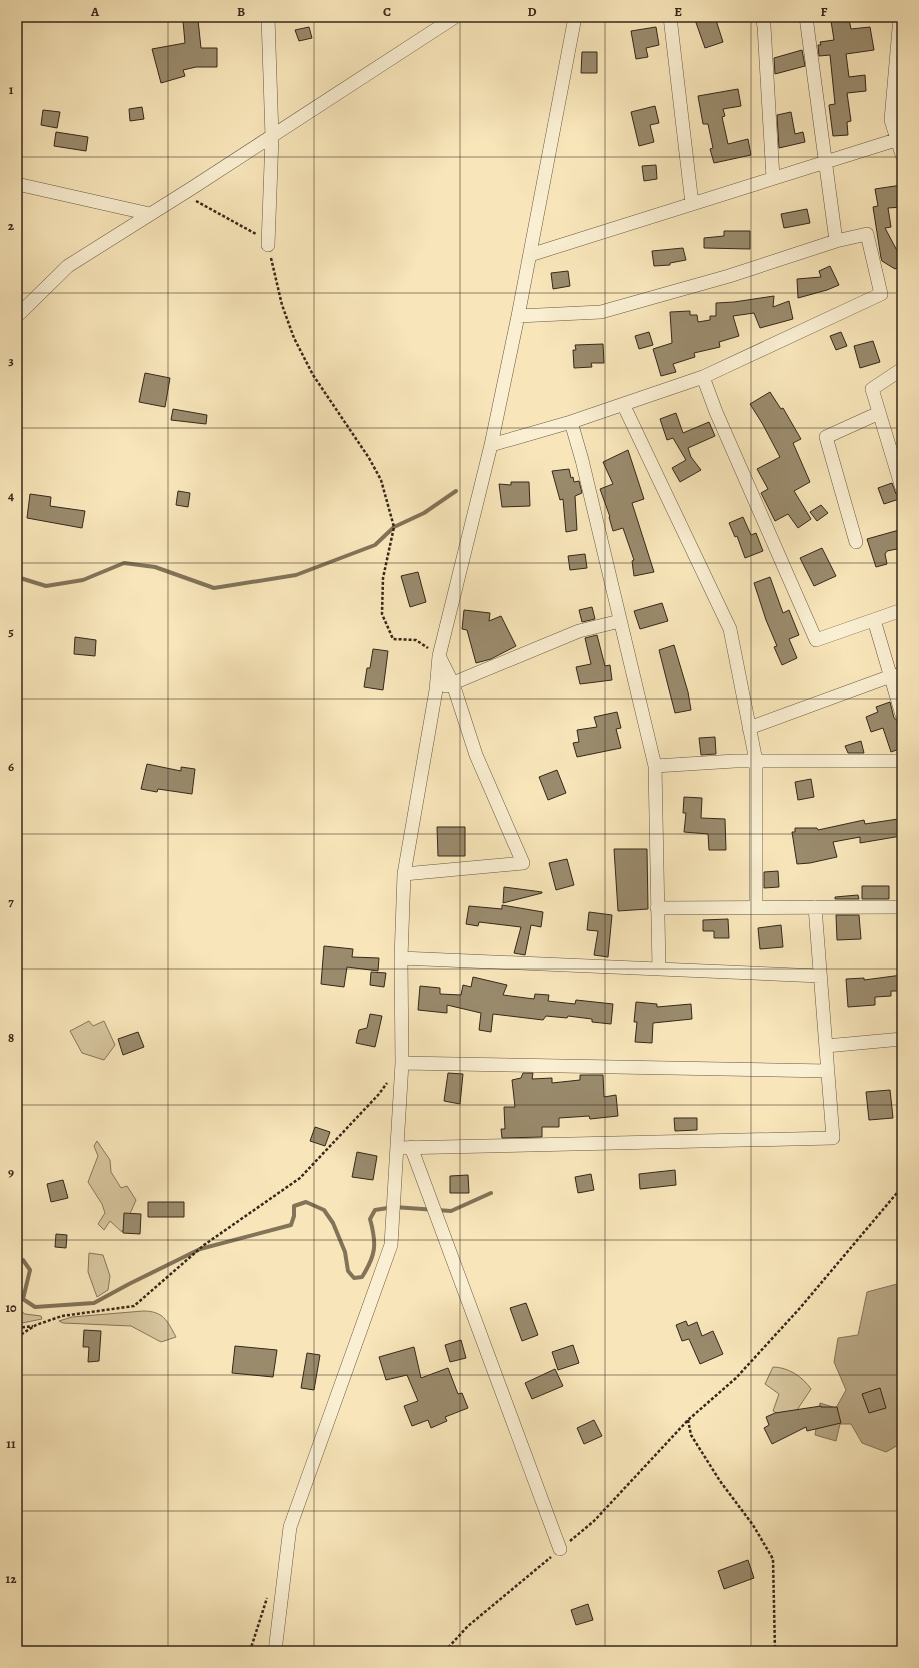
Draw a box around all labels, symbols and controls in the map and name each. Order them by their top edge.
text: A [90,3,100,20]
text: B [237,3,245,20]
text: C [383,3,391,20]
text: D [527,3,537,20]
text: E [674,3,682,20]
text: F [821,3,828,20]
text: 1 [9,81,14,98]
text: 2 [8,217,15,234]
text: 3 [8,352,14,369]
text: 4 [8,487,14,504]
text: 5 [8,623,14,640]
text: 6 [8,758,14,775]
text: 7 [8,893,14,910]
text: 8 [8,1029,14,1046]
text: 9 [8,1164,14,1181]
text: 10 [5,1299,17,1316]
text: 11 [6,1435,16,1452]
text: 12 [6,1570,17,1587]

